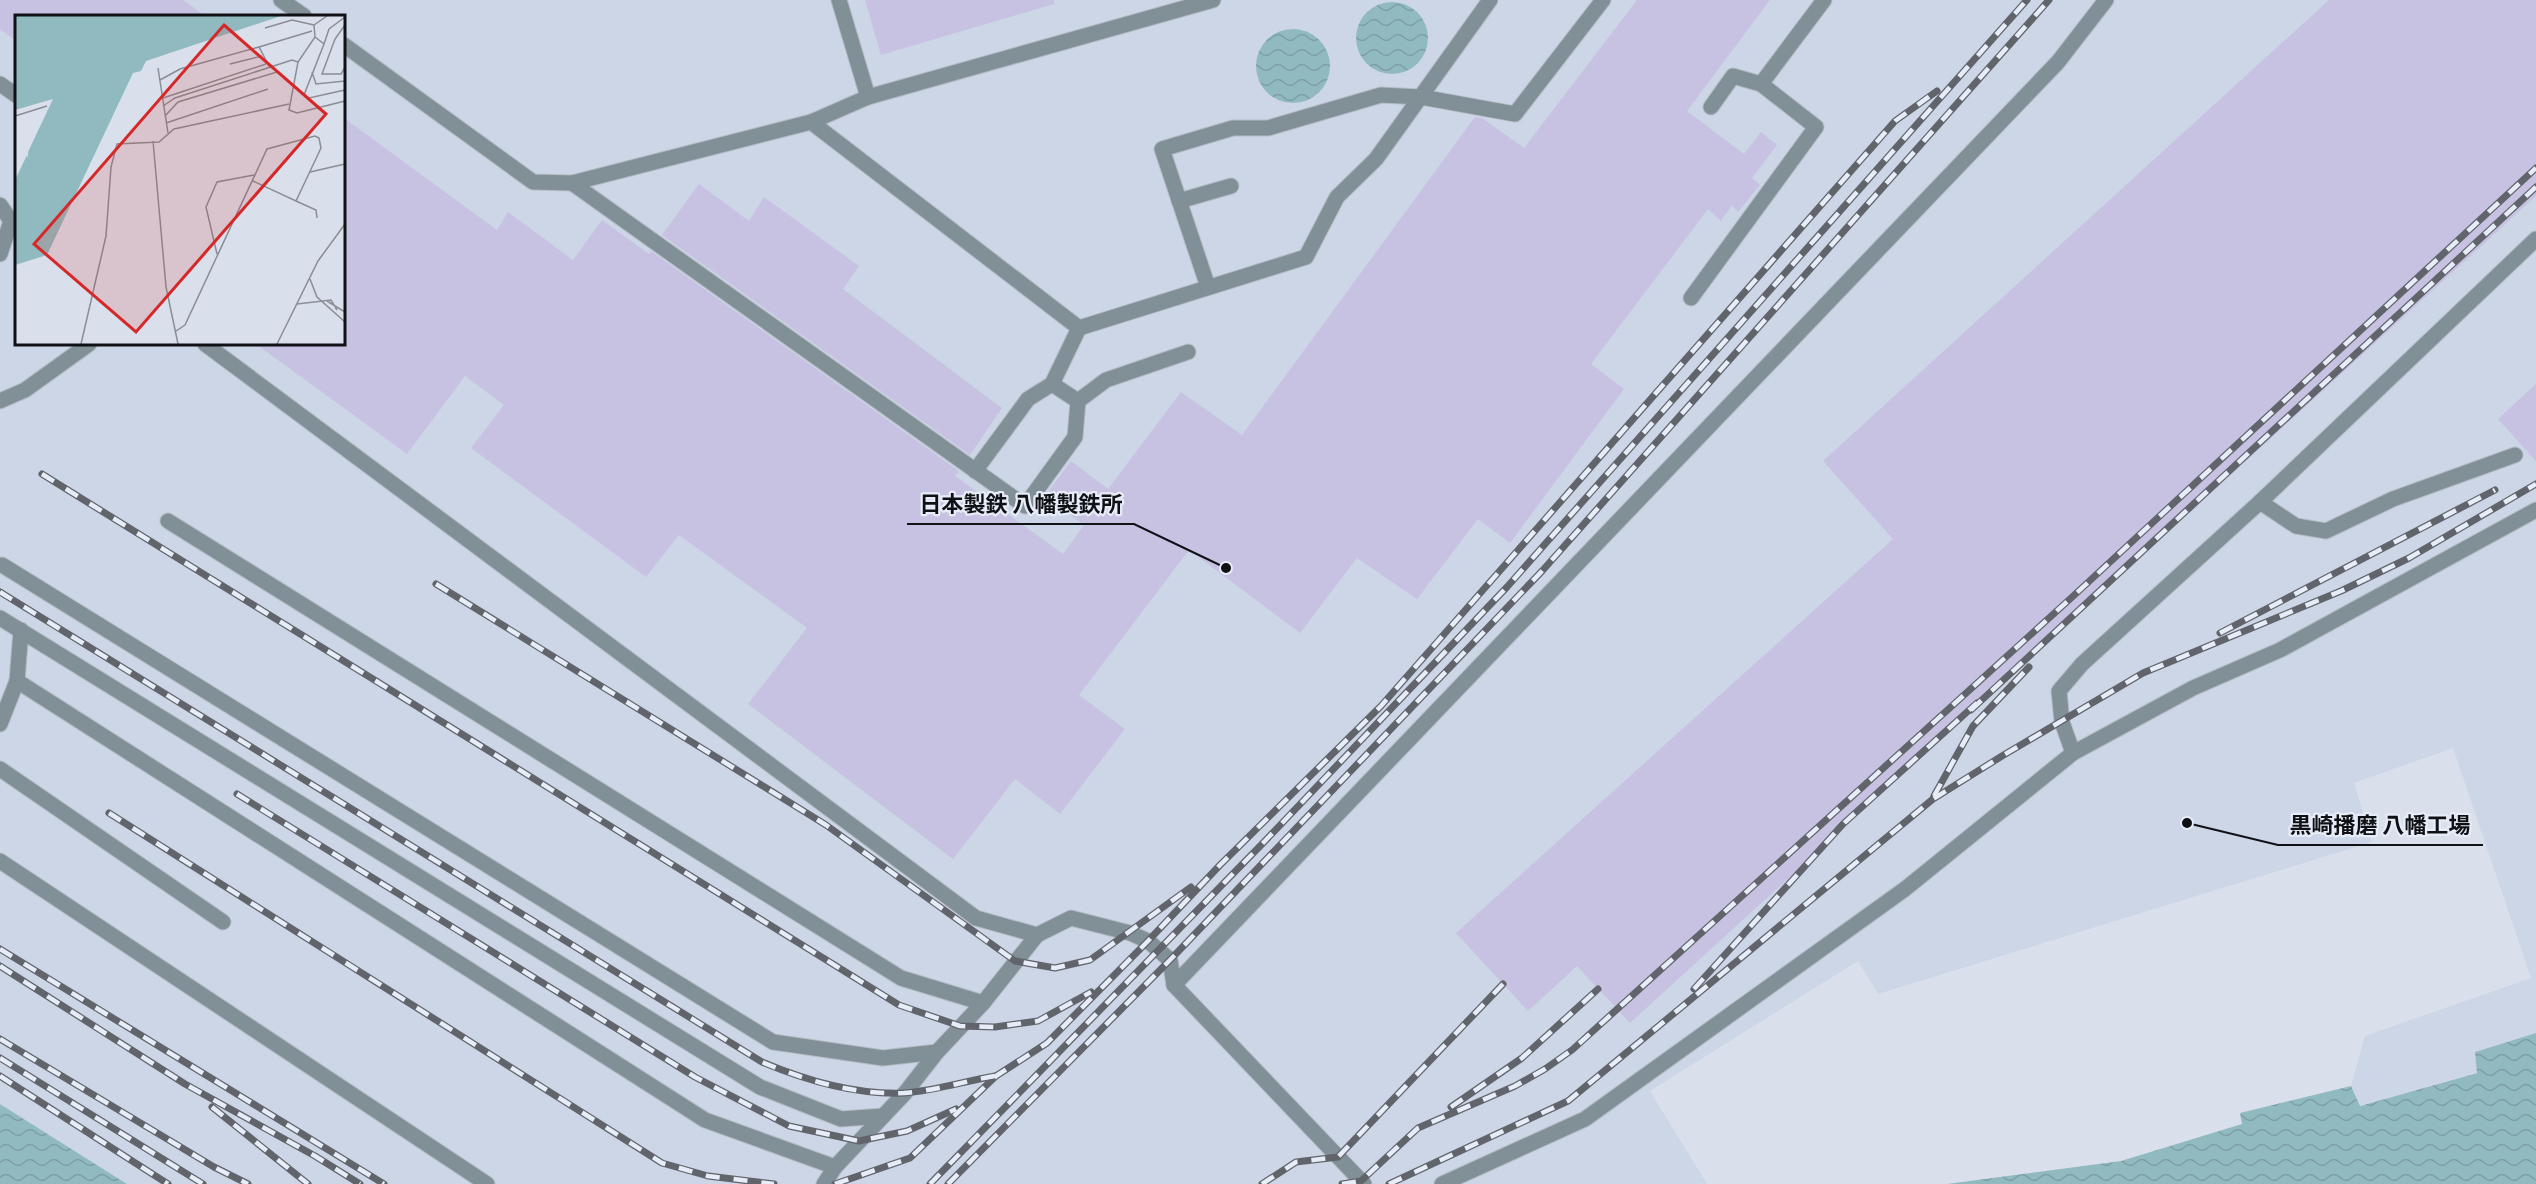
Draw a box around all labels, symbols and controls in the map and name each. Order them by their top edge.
inset map [15,15,345,345]
callout: 日本製鉄 八幡製鉄所 [907,484,1134,524]
text: 日本製鉄 八幡製鉄所 [920,491,1122,517]
callout: 黒崎播磨 八幡工場 [2278,805,2483,845]
text: 黒崎播磨 八幡工場 [2290,812,2470,838]

